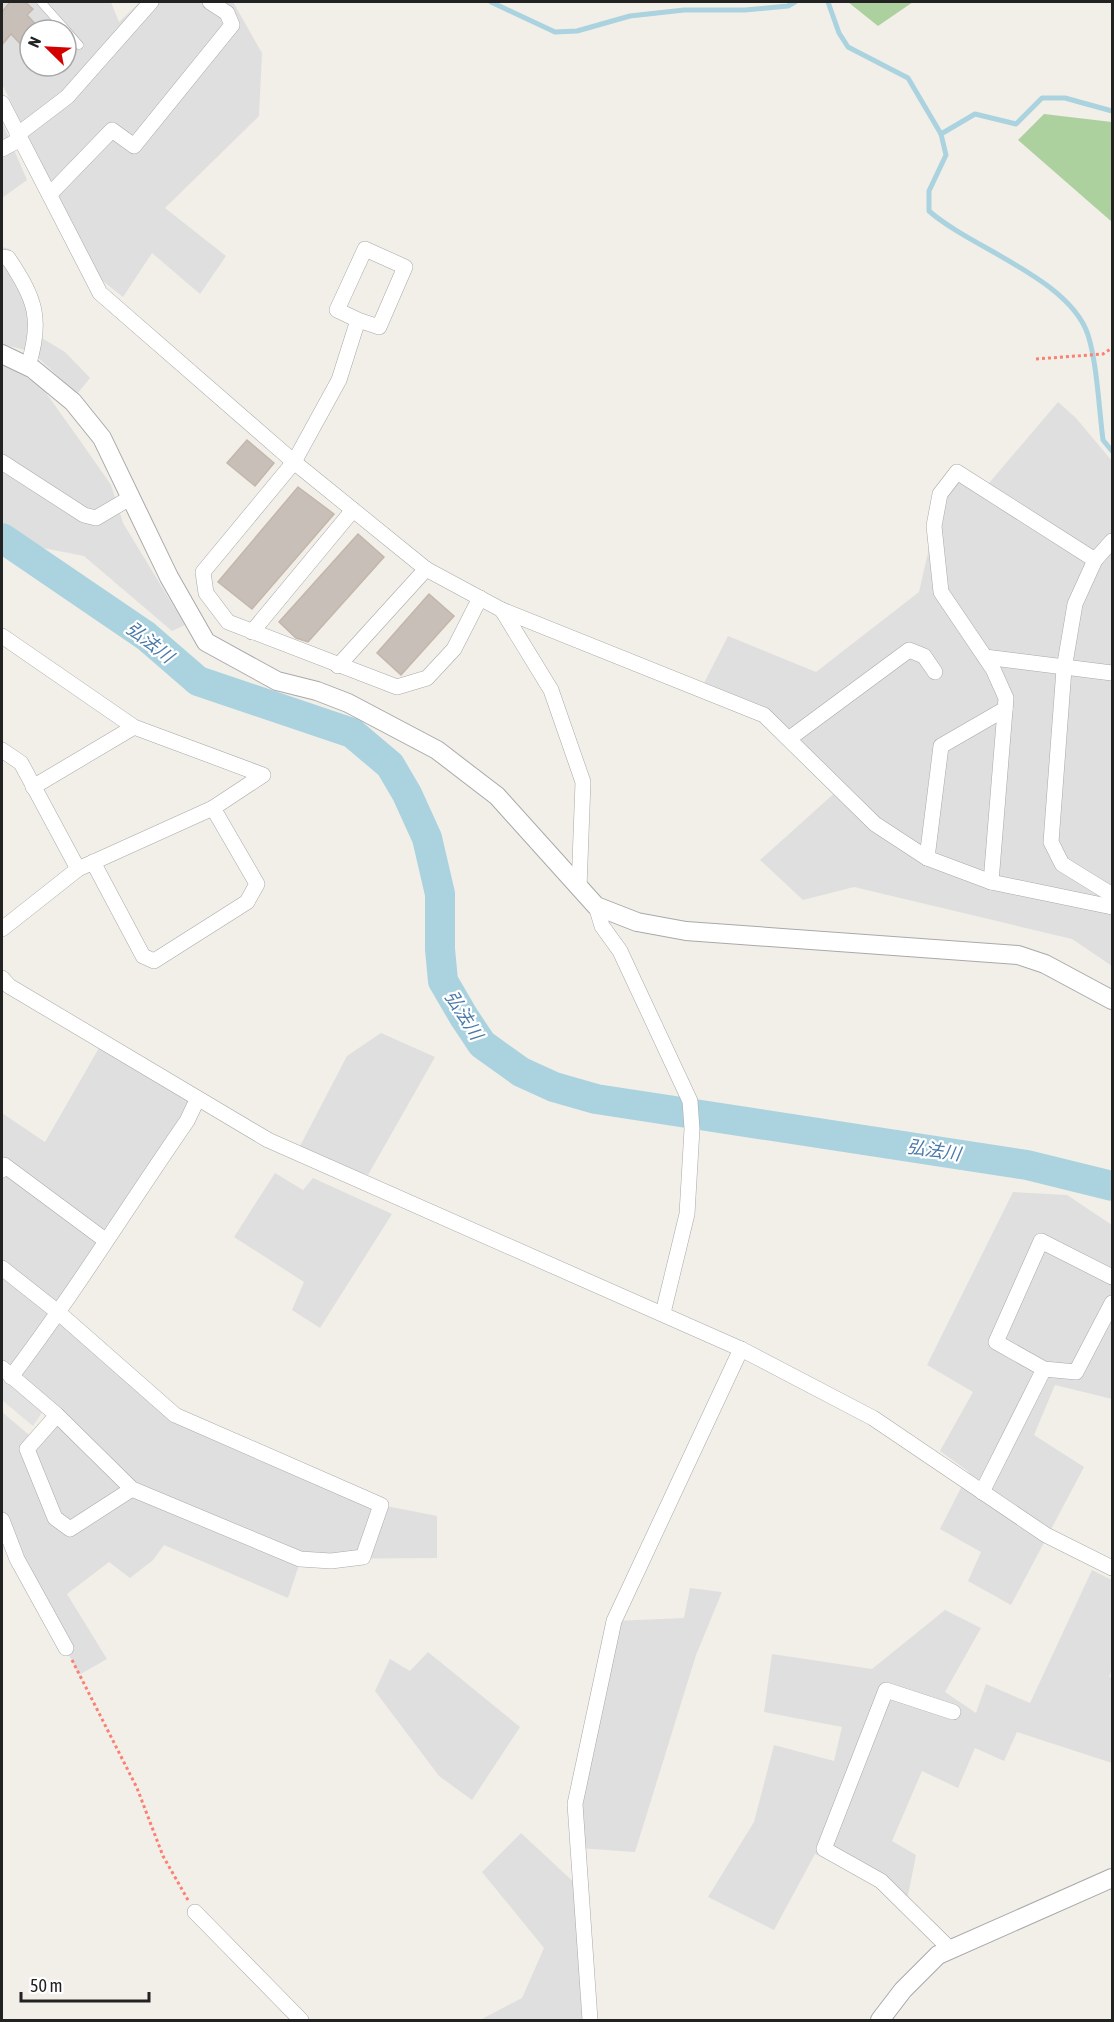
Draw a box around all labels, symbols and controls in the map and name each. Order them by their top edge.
north arrow [18,18,78,78]
text: N [24,34,44,50]
water label: 弘法川 [122,617,179,668]
water label: 弘法川 [441,987,488,1045]
water label: 弘法川 [906,1135,964,1165]
scale bar [21,1965,148,2003]
text: 50 m [30,1975,62,1996]

